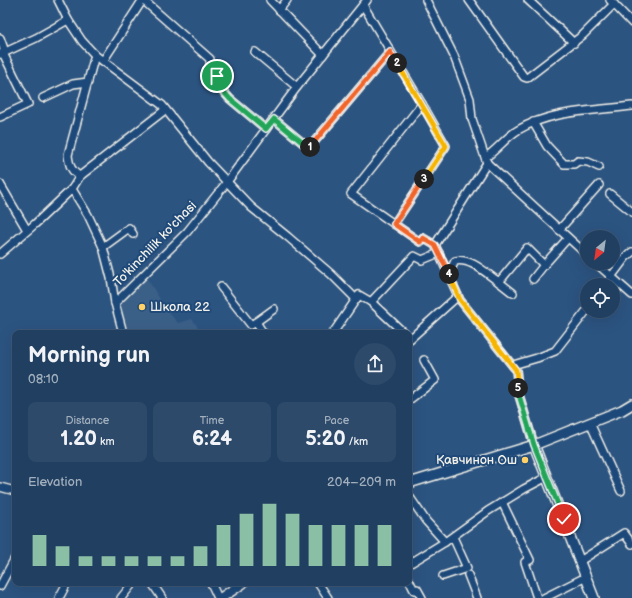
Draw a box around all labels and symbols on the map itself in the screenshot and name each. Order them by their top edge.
pin: 2 [387,53,407,73]
pin [200,59,234,93]
pin: 1 [300,137,320,157]
pin: 3 [414,169,434,189]
street label: To'kinchilik ko'chasi [110,198,200,290]
north arrow [580,230,620,270]
pin: 4 [439,264,459,284]
place label: Школа 22 [150,299,210,315]
marker: Школа 22 [137,302,147,312]
pin: 5 [508,378,528,398]
place label: Қавчинон Ош [436,452,517,468]
marker: Қавчинон Ош [520,455,530,465]
pin [547,502,581,536]

